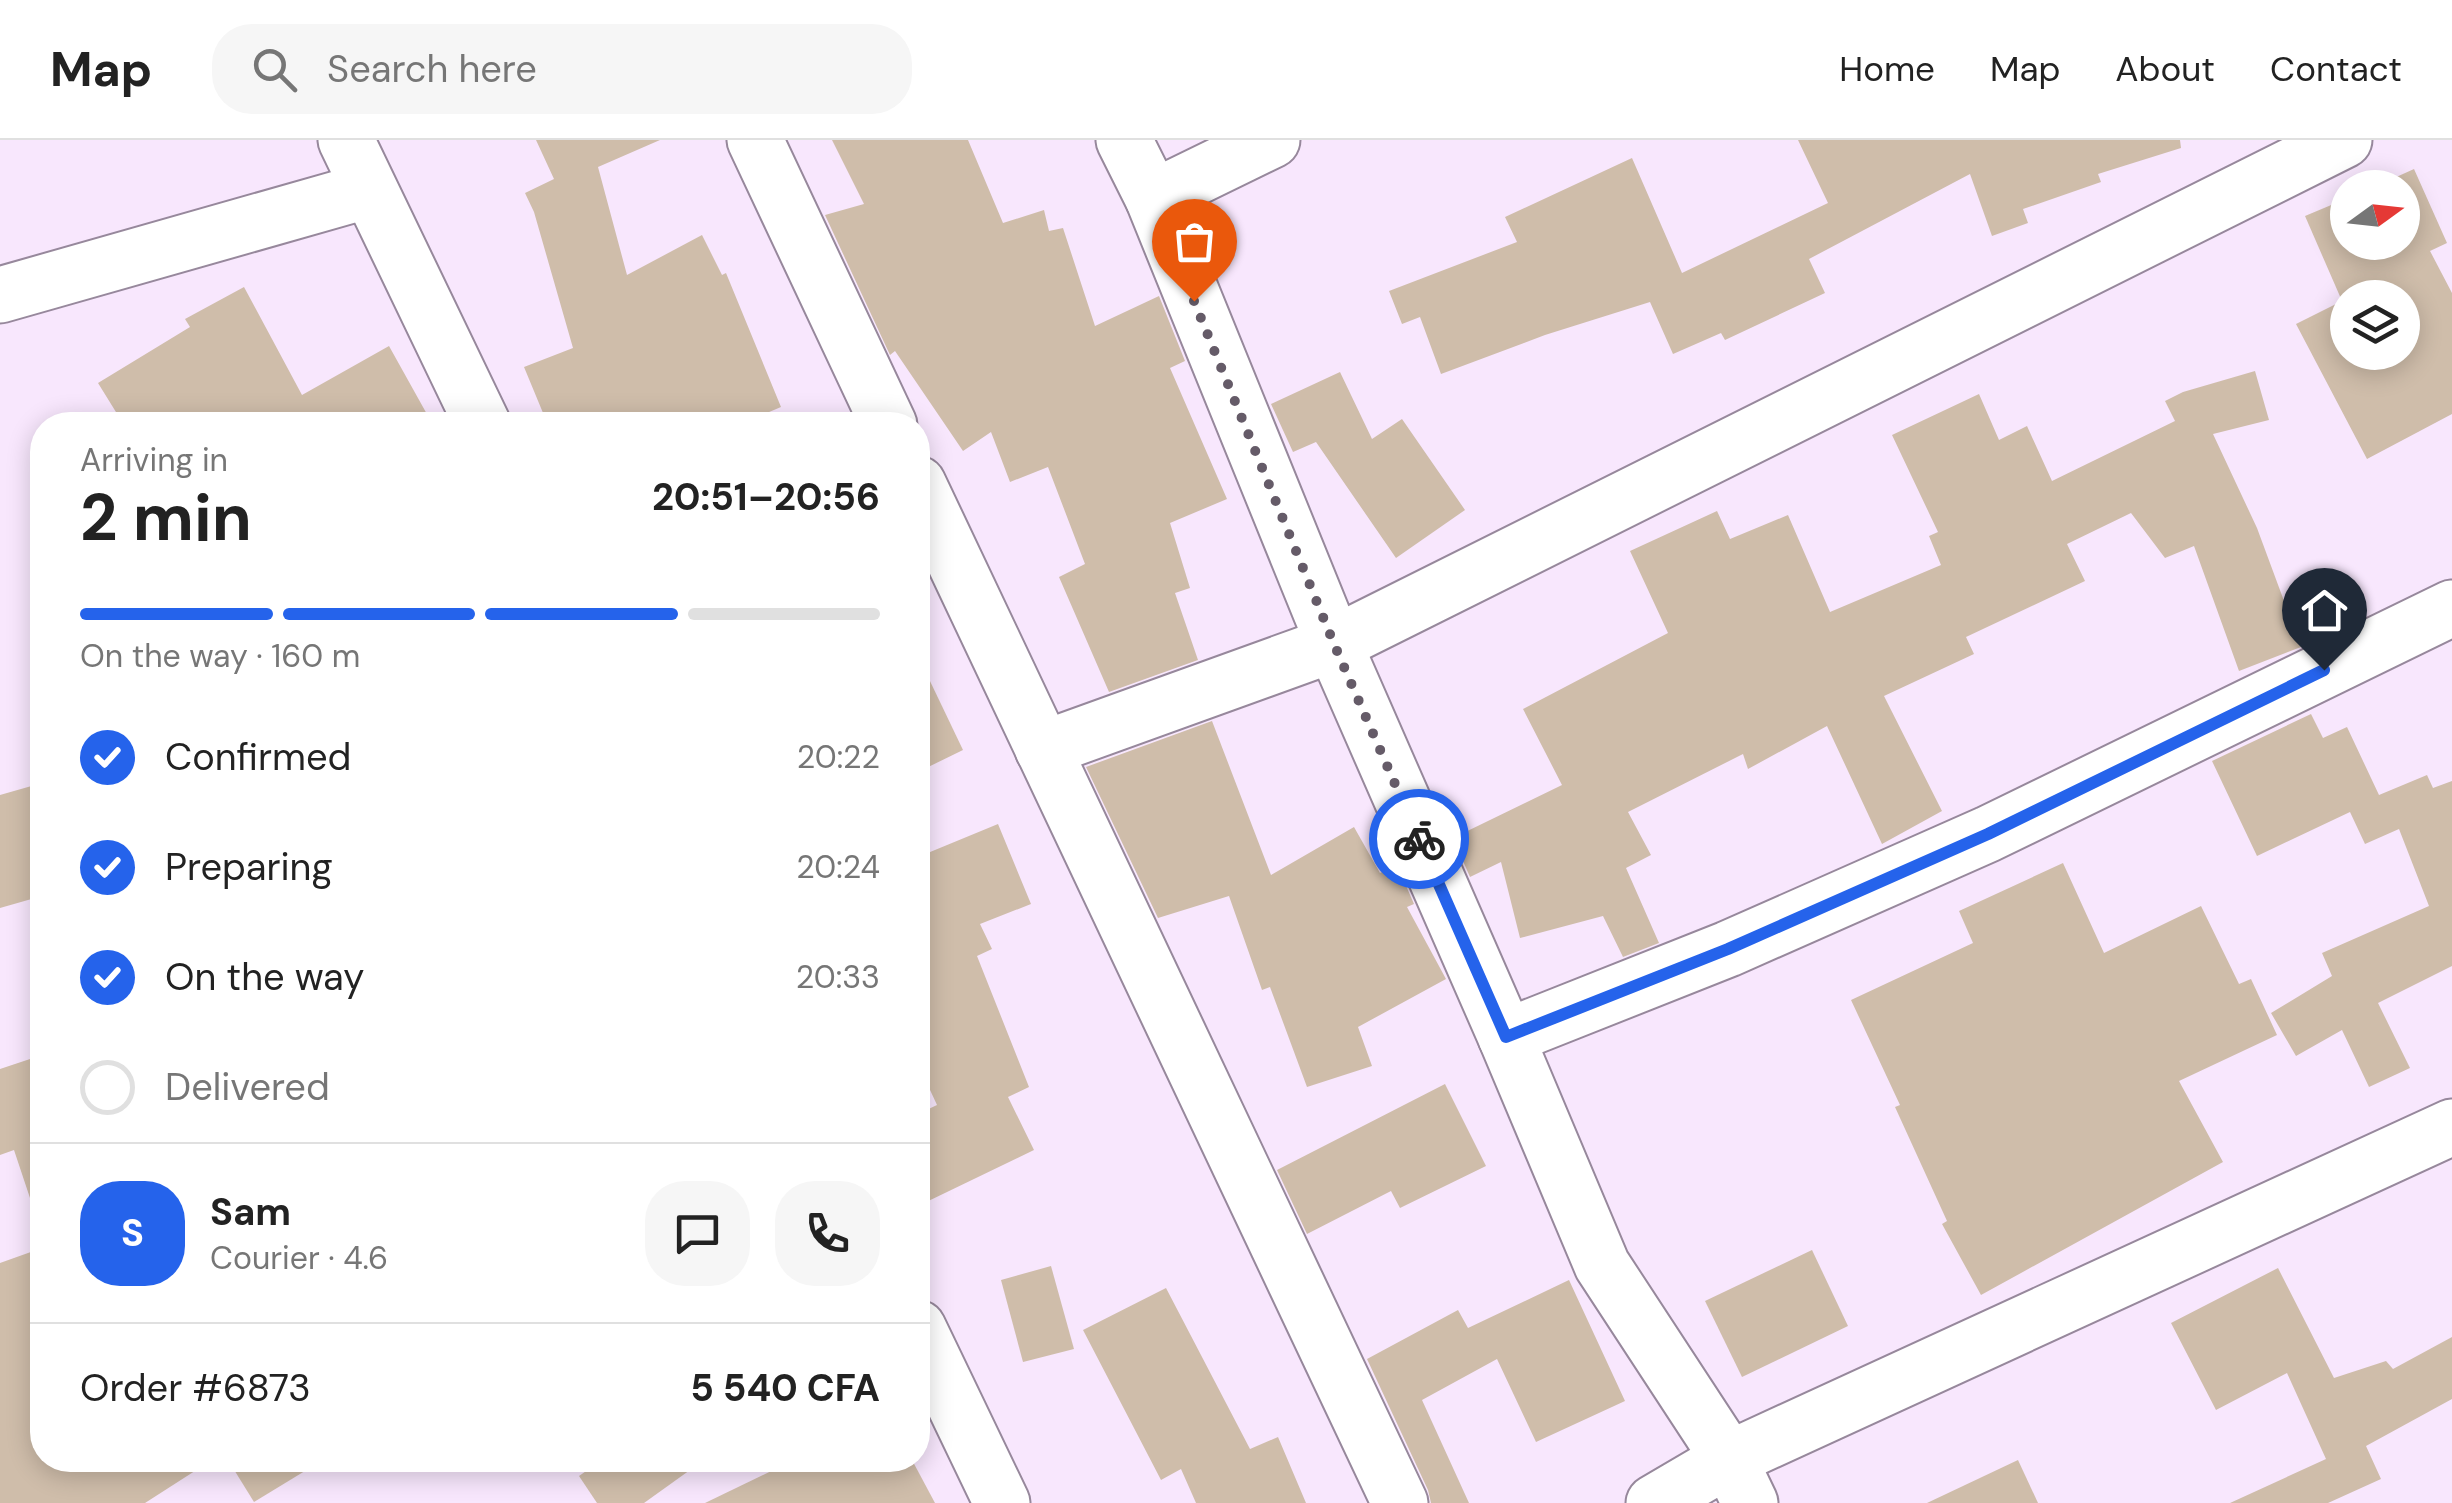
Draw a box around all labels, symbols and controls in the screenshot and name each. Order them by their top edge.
search box [212,24,912,114]
text: Map [50,38,152,101]
icon: search [247,42,302,97]
text: Search here [327,44,537,94]
text: Home [1839,46,1935,92]
text: Map [1990,46,2060,92]
text: About [2115,46,2215,92]
text: Contact [2270,46,2402,92]
north arrow [2330,170,2420,260]
map controls [2330,170,2420,370]
pin [1152,199,1237,302]
icon: bag [1167,214,1222,269]
button: layers [2330,280,2420,370]
text: Arriving in [80,439,228,481]
text: 20:51–20:56 [652,472,880,522]
text: 2 min [80,476,252,560]
pin [2282,568,2367,671]
icon: home [2297,583,2352,638]
text: On the way · 160 m [80,635,360,677]
icon: check [80,730,135,785]
text: Confirmed [165,732,351,782]
text: 20:22 [797,736,880,778]
courier [1369,789,1469,889]
icon: bike [1392,812,1447,867]
icon: check [80,840,135,895]
text: Preparing [165,842,333,892]
text: 20:24 [796,846,880,888]
icon: check [80,950,135,1005]
text: On the way [165,952,364,1002]
text: 20:33 [796,956,880,998]
text: Delivered [165,1062,330,1112]
button: chat [645,1181,750,1286]
button: phone [775,1181,880,1286]
text: Sam [210,1187,291,1237]
text: S [121,1208,144,1258]
text: Courier · 4.6 [210,1237,388,1279]
text: Order #6873 [80,1363,311,1413]
text: 5 540 CFA [690,1363,880,1413]

